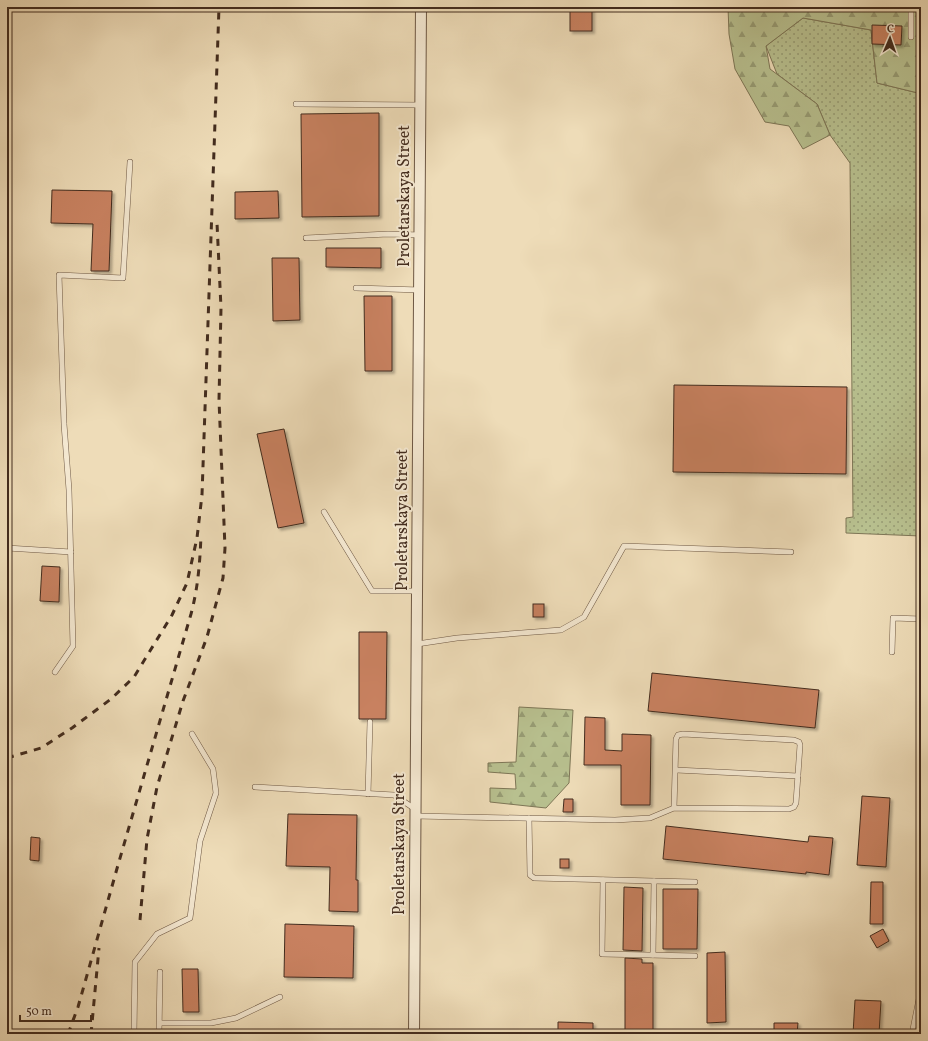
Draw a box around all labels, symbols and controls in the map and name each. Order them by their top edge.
north arrow [870,18,910,58]
text: С [886,22,894,37]
street label: Proletarskaya Street [394,125,416,267]
street label: Proletarskaya Street [392,449,414,591]
street label: Proletarskaya Street [389,773,411,915]
scale bar [20,997,91,1023]
text: 50 m [26,1004,52,1020]

